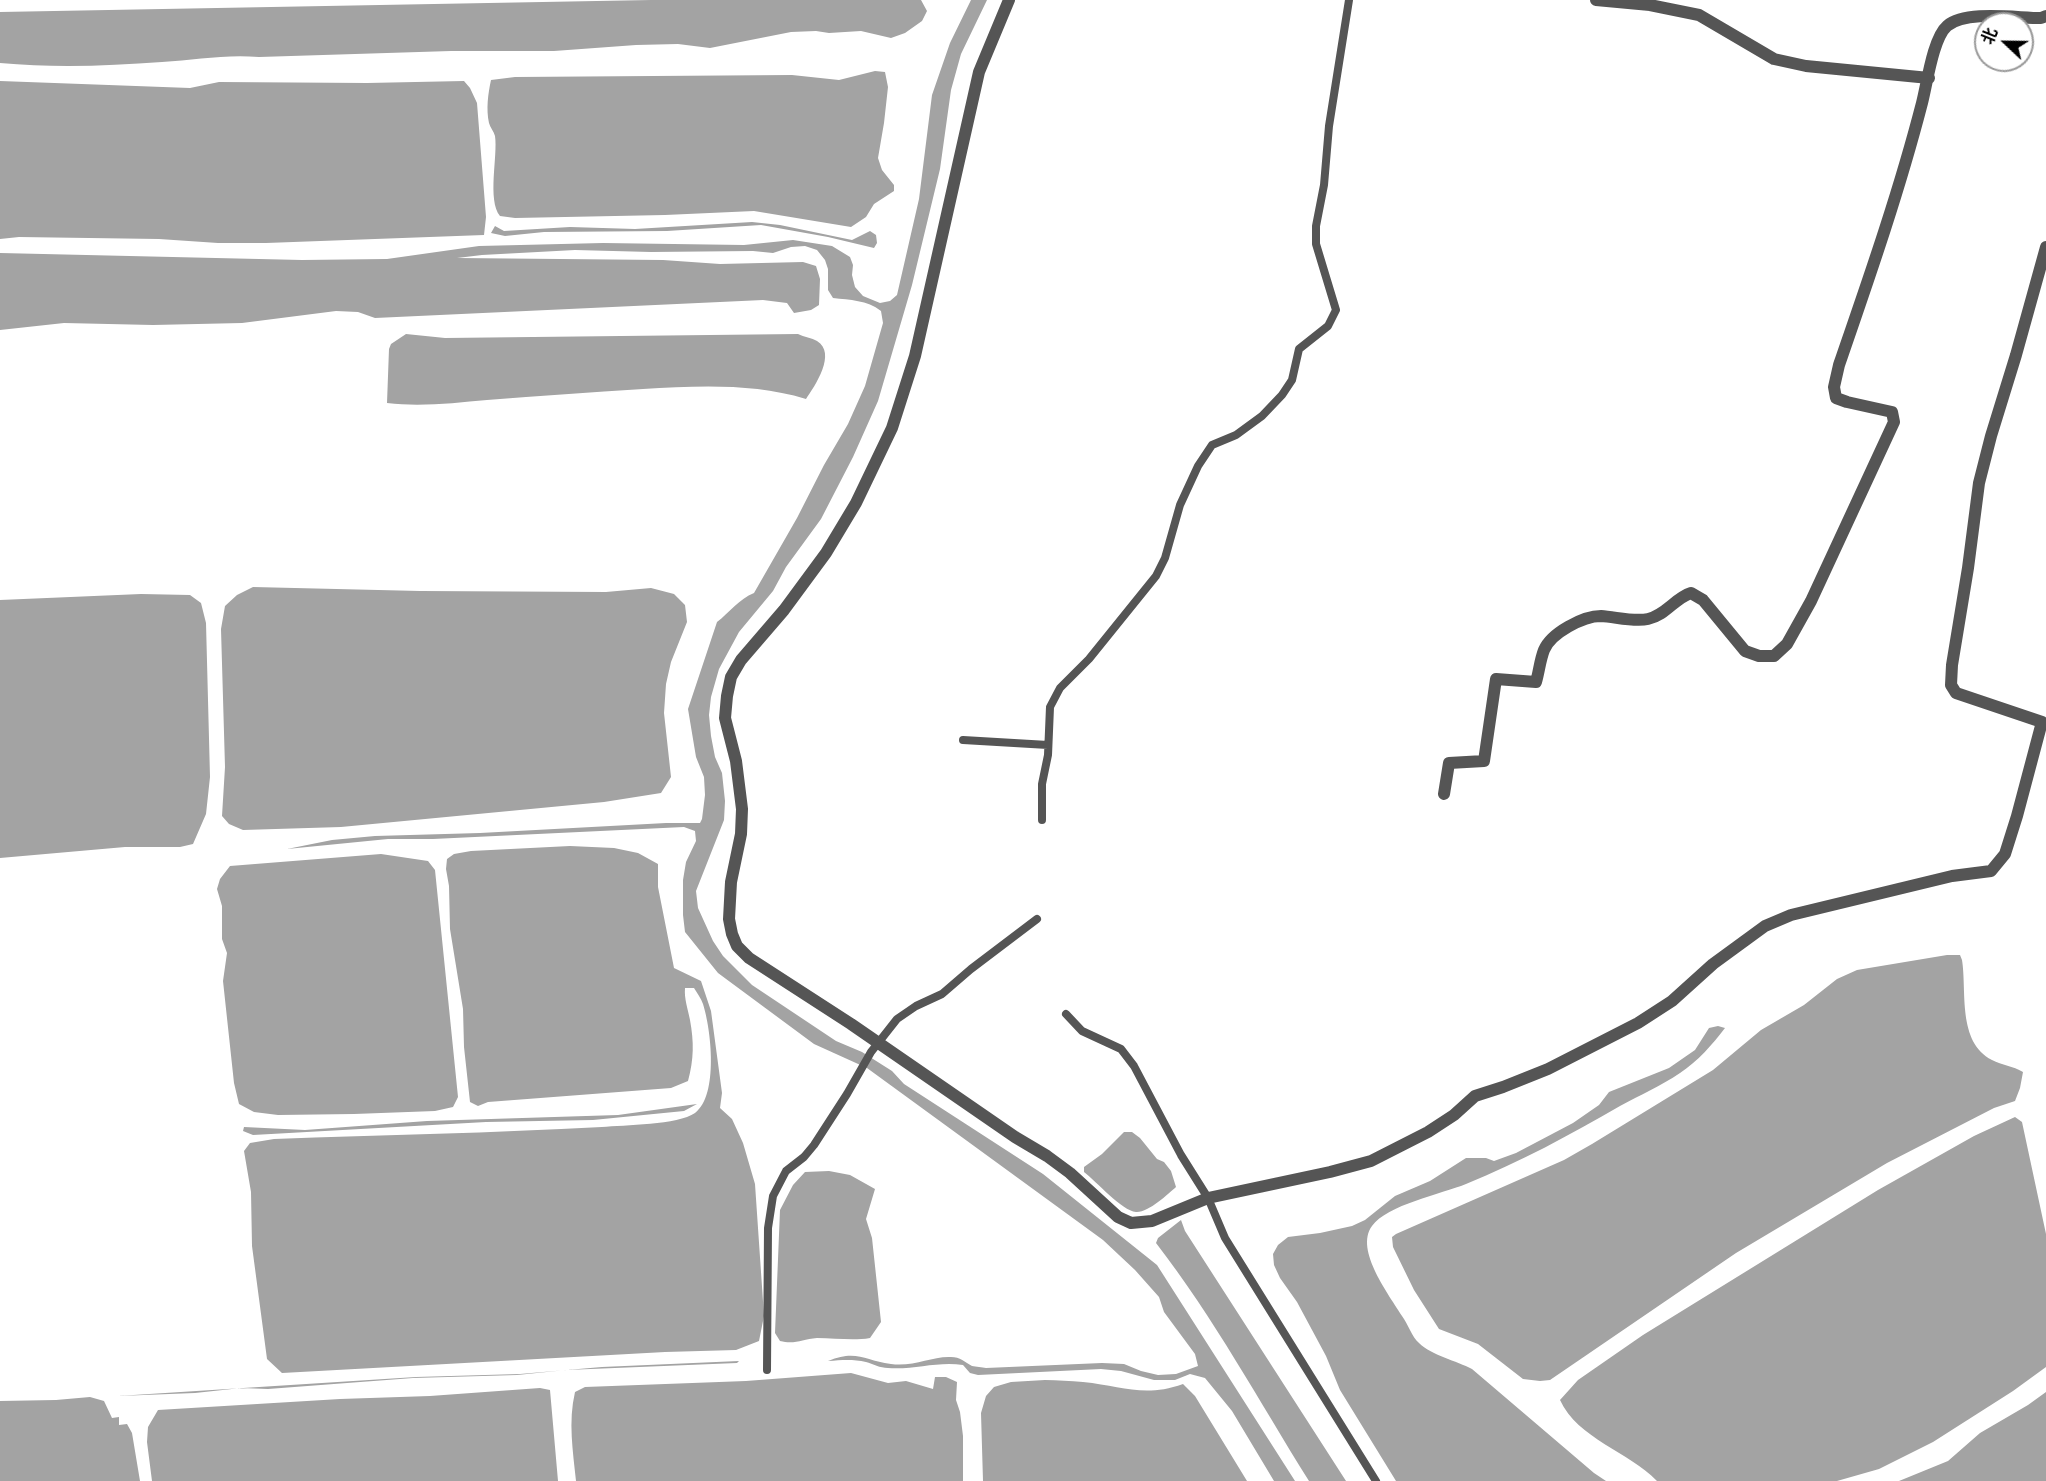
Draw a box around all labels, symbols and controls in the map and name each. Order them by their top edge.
north arrow [1974,12,2034,72]
text: 北 [1977,25,2001,47]

